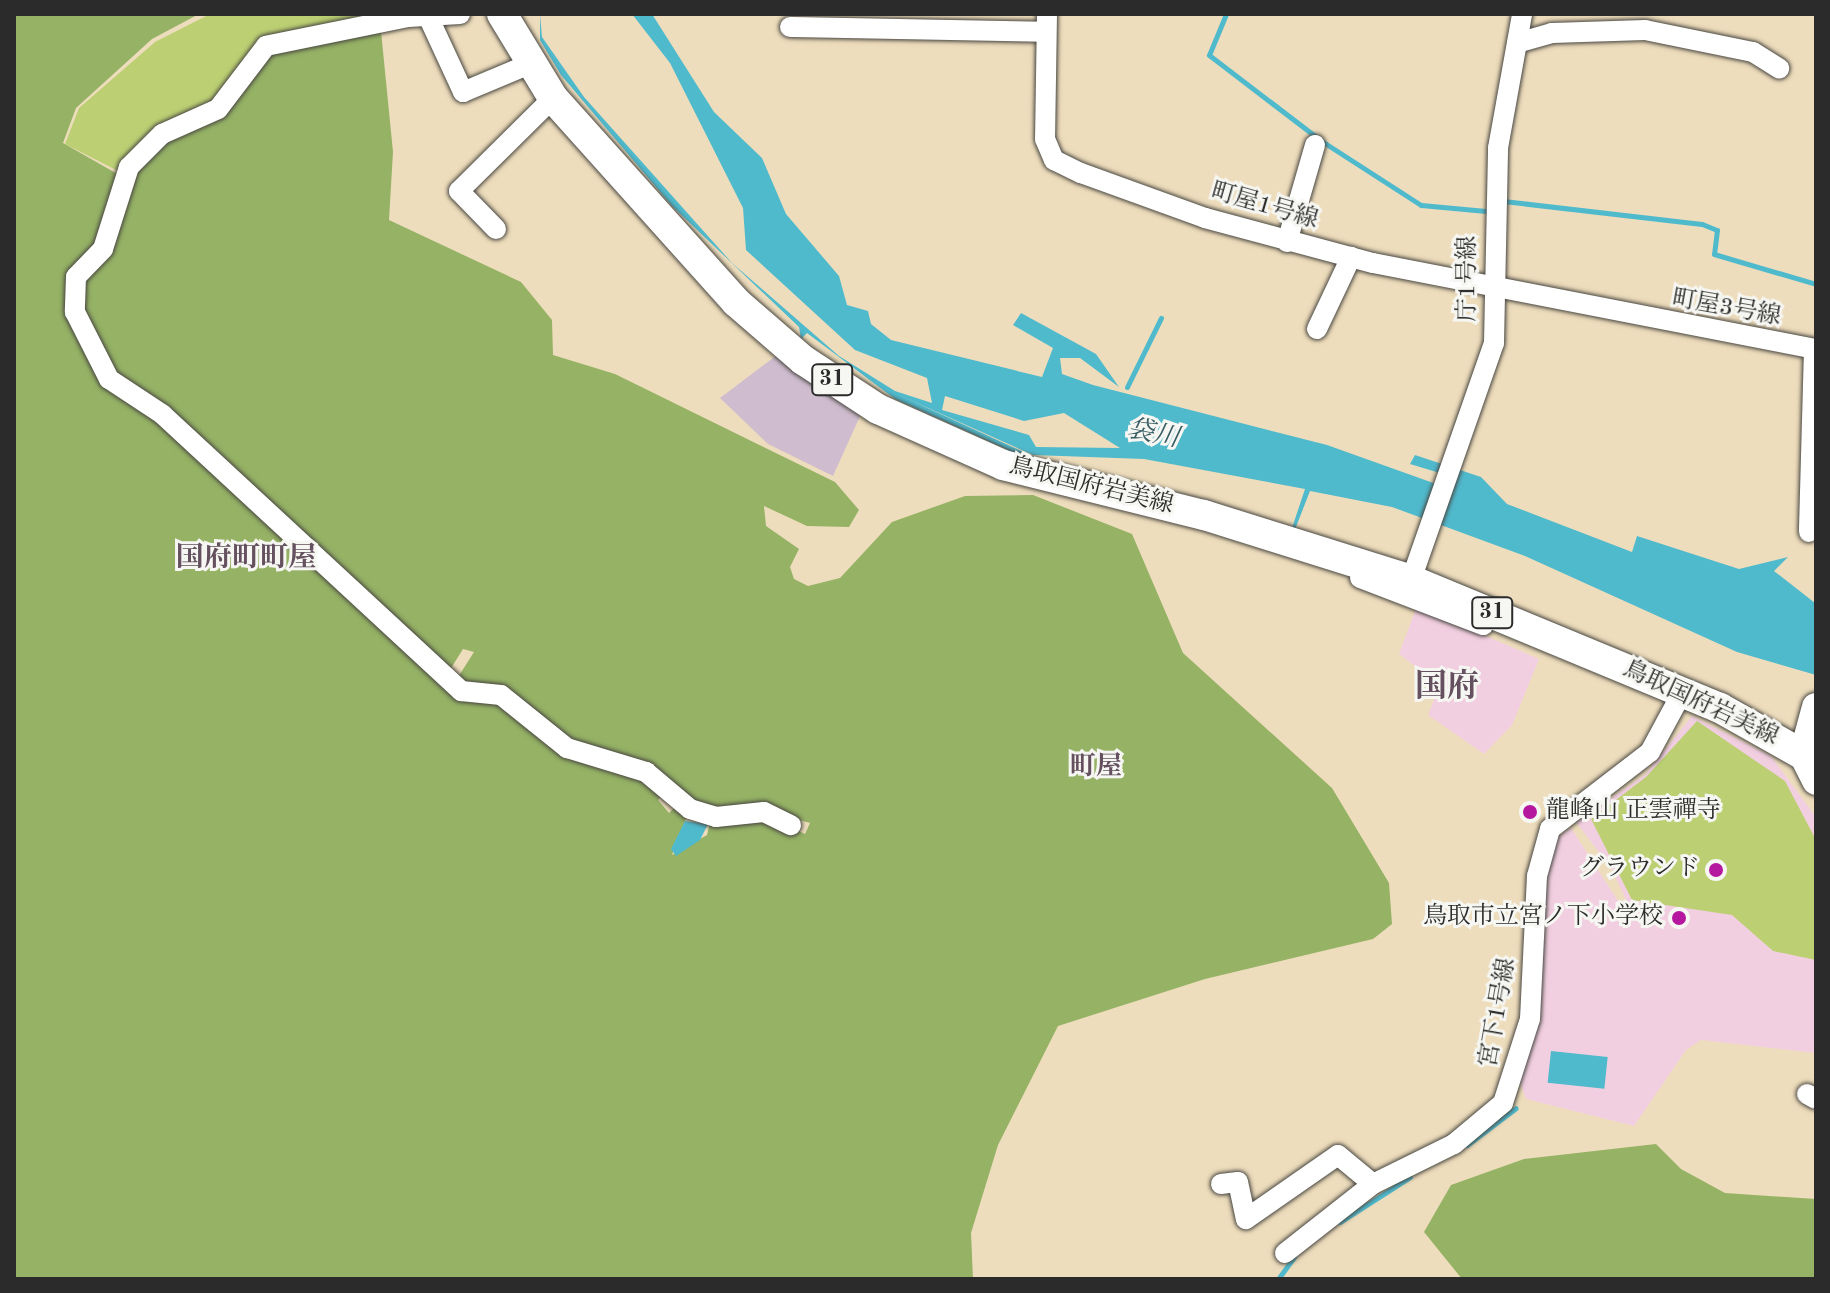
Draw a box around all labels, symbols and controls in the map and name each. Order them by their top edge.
street label: 町屋1号線 [1207,178,1321,236]
street label: 庁1号線 [1455,236,1483,322]
street label: 町屋3号線 [1669,285,1783,333]
road number: 31 [810,362,854,398]
water label: 袋川 [1125,415,1181,455]
street label: 鳥取国府岩美線 [1006,453,1176,521]
district label: 国府町町屋 [176,542,316,576]
road number: 31 [1470,595,1514,631]
street label: 鳥取国府岩美線 [1618,655,1782,753]
district label: 国府 [1415,669,1479,707]
district label: 町屋 [1070,752,1122,784]
place label: 龍峰山 正雲禪寺 [1546,798,1721,826]
marker: 龍峰山 正雲禪寺 [1521,803,1539,821]
place label: グラウンド [1580,856,1700,884]
marker: グラウンド [1707,861,1725,879]
place label: 鳥取市立宮ノ下小学校 [1423,904,1663,932]
marker: 鳥取市立宮ノ下小学校 [1670,909,1688,927]
street label: 宮下1号線 [1475,956,1523,1070]

